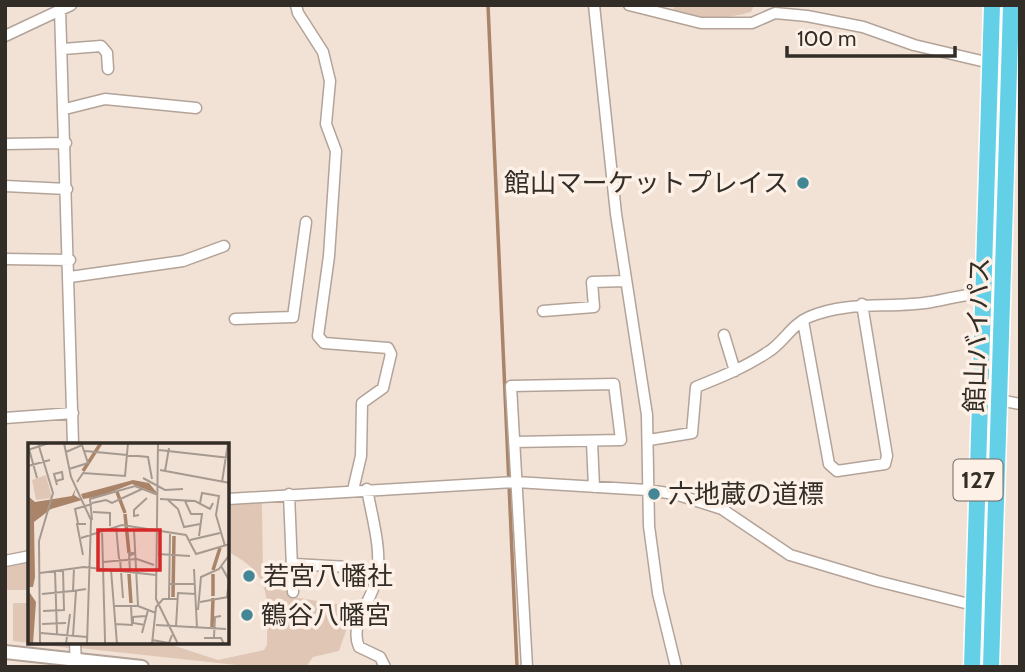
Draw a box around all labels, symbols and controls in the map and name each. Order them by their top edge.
scale bar [787,14,955,58]
text: 100 m [797,26,856,51]
place label: 館山マーケットプレイス [504,167,789,199]
marker: 館山マーケットプレイス [795,175,811,191]
street label: 館山バイパス [958,257,996,413]
inset map [28,443,229,644]
road number: 127 [954,460,1002,500]
place label: 六地蔵の道標 [668,478,824,510]
marker: 六地蔵の道標 [646,486,662,502]
place label: 若宮八幡社 [263,560,393,592]
marker: 若宮八幡社 [241,568,257,584]
place label: 鶴谷八幡宮 [261,599,391,631]
marker: 鶴谷八幡宮 [239,607,255,623]

